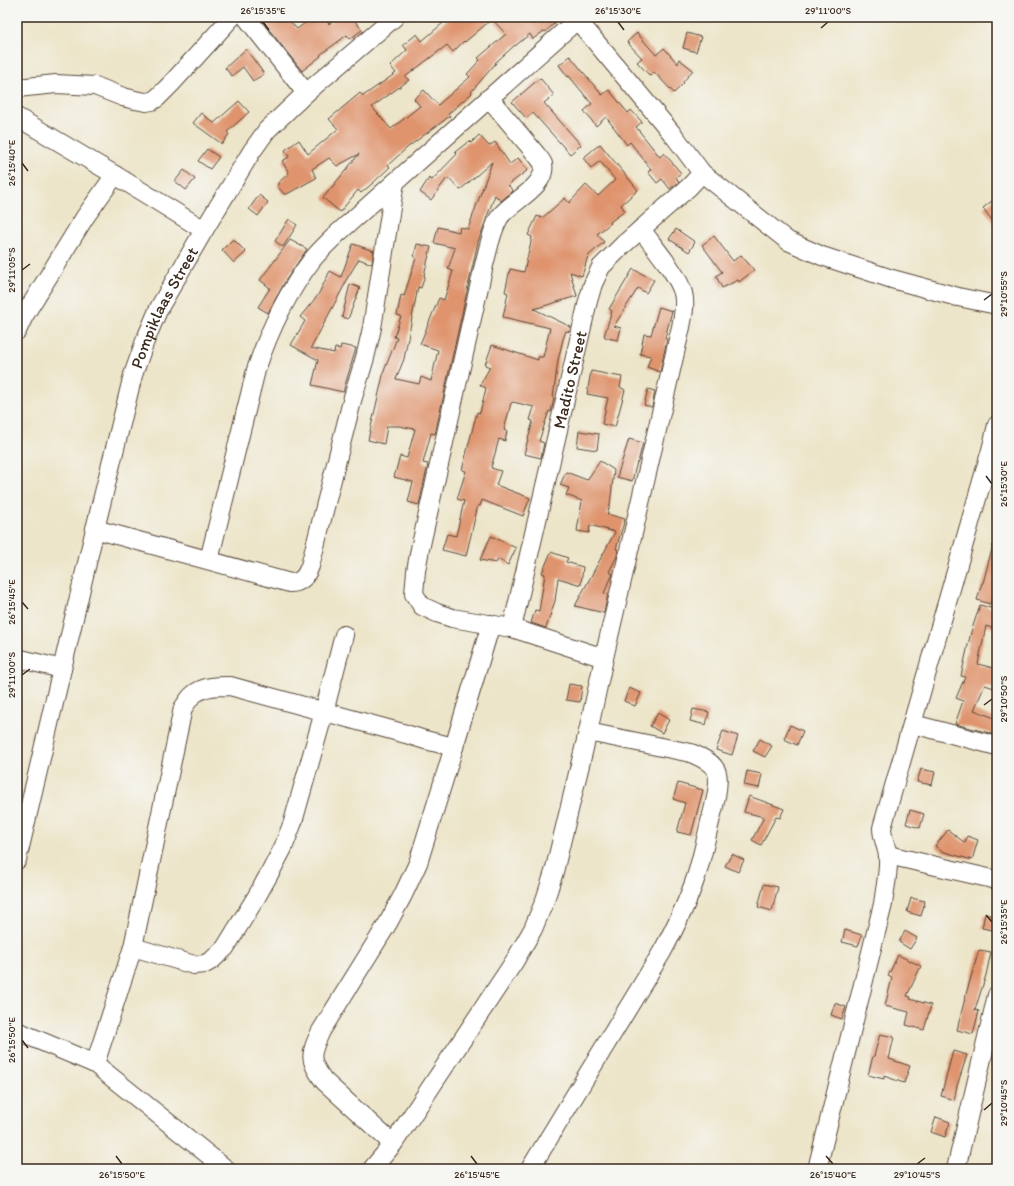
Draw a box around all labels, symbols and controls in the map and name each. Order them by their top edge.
text: 26°15'35"E [240,4,286,17]
text: 26°15'30"E [595,4,641,17]
text: 29°11'00"S [805,4,851,17]
text: 26°15'40"E [5,139,18,186]
street label: Pompiklaas Street [126,243,202,371]
text: 29°11'05"S [5,247,18,293]
text: 29°10'55"S [997,271,1010,317]
street label: Madito Street [549,328,591,431]
text: 26°15'30"E [997,461,1010,507]
text: 26°15'45"E [5,579,18,625]
text: 29°11'00"S [5,652,18,698]
text: 29°10'50"S [997,675,1010,722]
text: 26°15'35"E [997,899,1010,945]
text: 26°15'50"E [5,1017,18,1063]
text: 29°10'45"S [997,1079,1010,1126]
text: 26°15'50"E [99,1168,145,1181]
text: 26°15'45"E [454,1168,500,1181]
text: 26°15'40"E [810,1168,857,1181]
text: 29°10'45"S [894,1168,941,1181]

